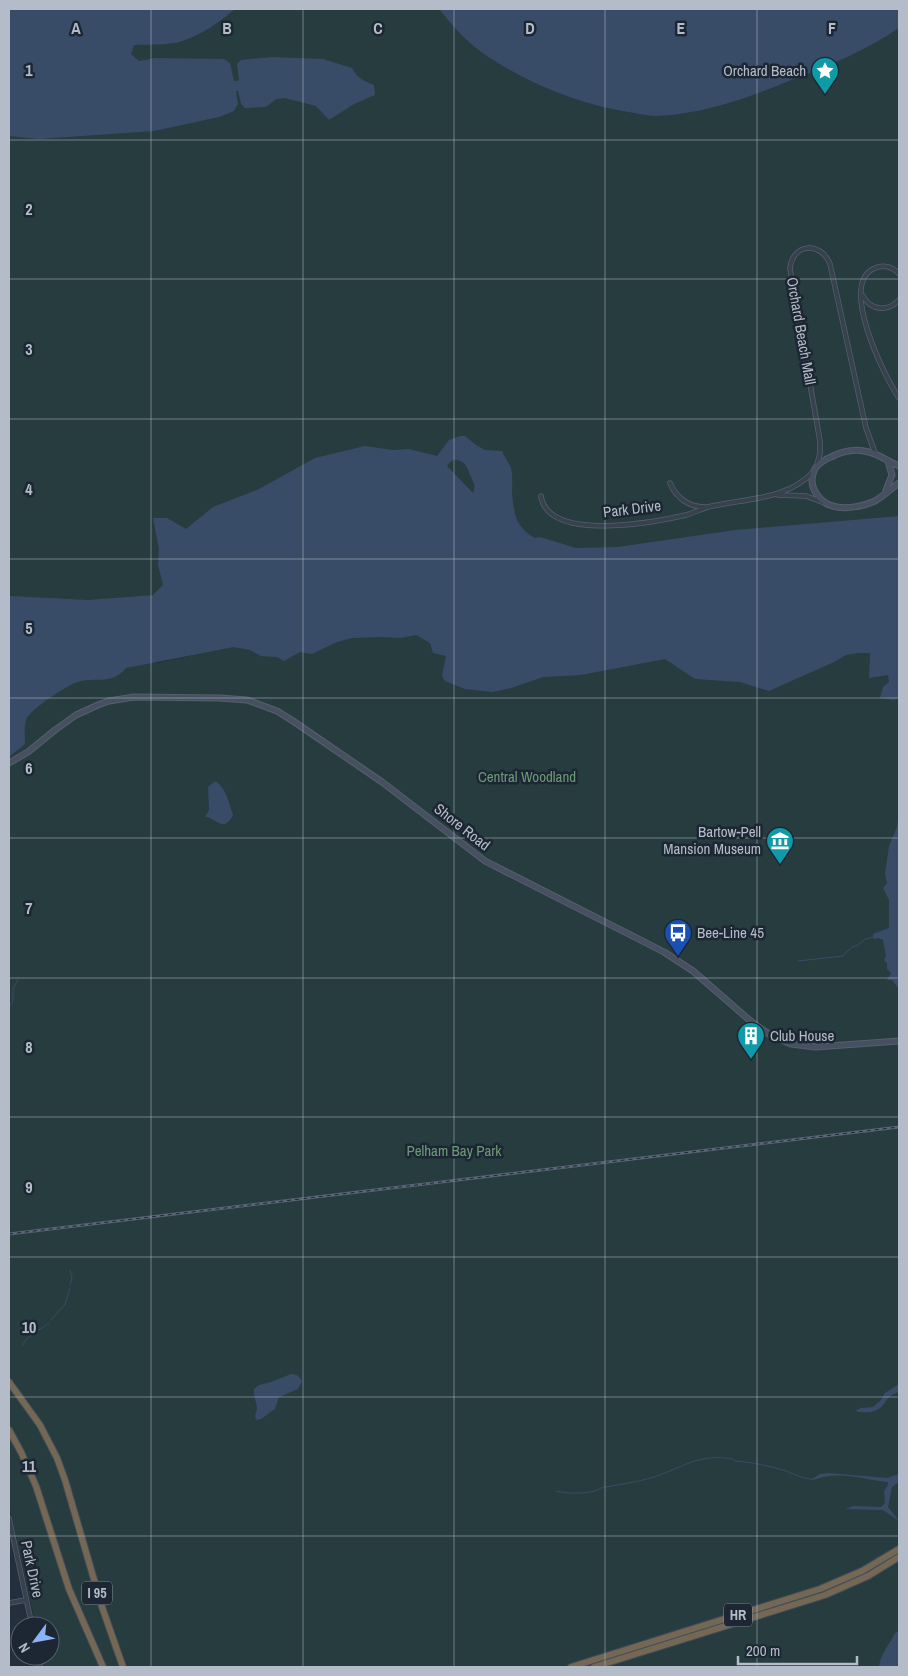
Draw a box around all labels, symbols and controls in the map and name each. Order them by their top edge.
text: A [71,17,81,39]
text: B [222,17,232,39]
text: C [373,17,383,39]
text: D [525,17,535,39]
text: E [677,17,686,39]
text: F [828,17,836,39]
place icon: Orchard Beach [810,56,840,95]
text: 1 [25,59,33,81]
place label: Orchard Beach [723,60,806,81]
text: 2 [25,198,33,220]
street label: Orchard Beach Mall [782,276,821,386]
text: 3 [25,338,33,360]
text: 4 [25,478,33,500]
street label: Park Drive [602,495,662,522]
text: 5 [25,617,33,639]
text: 6 [25,757,33,779]
park label: Central Woodland [478,766,576,787]
street label: Shore Road [430,798,495,855]
place label: Bartow-Pell Mansion Museum [663,821,761,859]
museum icon: Bartow-Pell Mansion Museum [765,826,795,865]
text: 7 [25,897,33,919]
bus stop icon: Bee-Line 45 [663,918,693,957]
place label: Bee-Line 45 [697,922,764,943]
building icon: Club House [736,1021,766,1060]
place label: Club House [770,1025,834,1046]
text: 8 [25,1036,33,1058]
park label: Pelham Bay Park [406,1140,502,1161]
text: 9 [25,1176,33,1198]
text: 10 [22,1316,36,1338]
text: 11 [22,1455,37,1477]
street label: Park Drive [16,1538,49,1600]
road number: I 95 [82,1582,112,1605]
road number: HR [724,1604,752,1626]
north arrow [10,1616,60,1666]
scale bar [738,1634,857,1666]
text: N [14,1640,34,1656]
text: 200 m [746,1640,780,1661]

